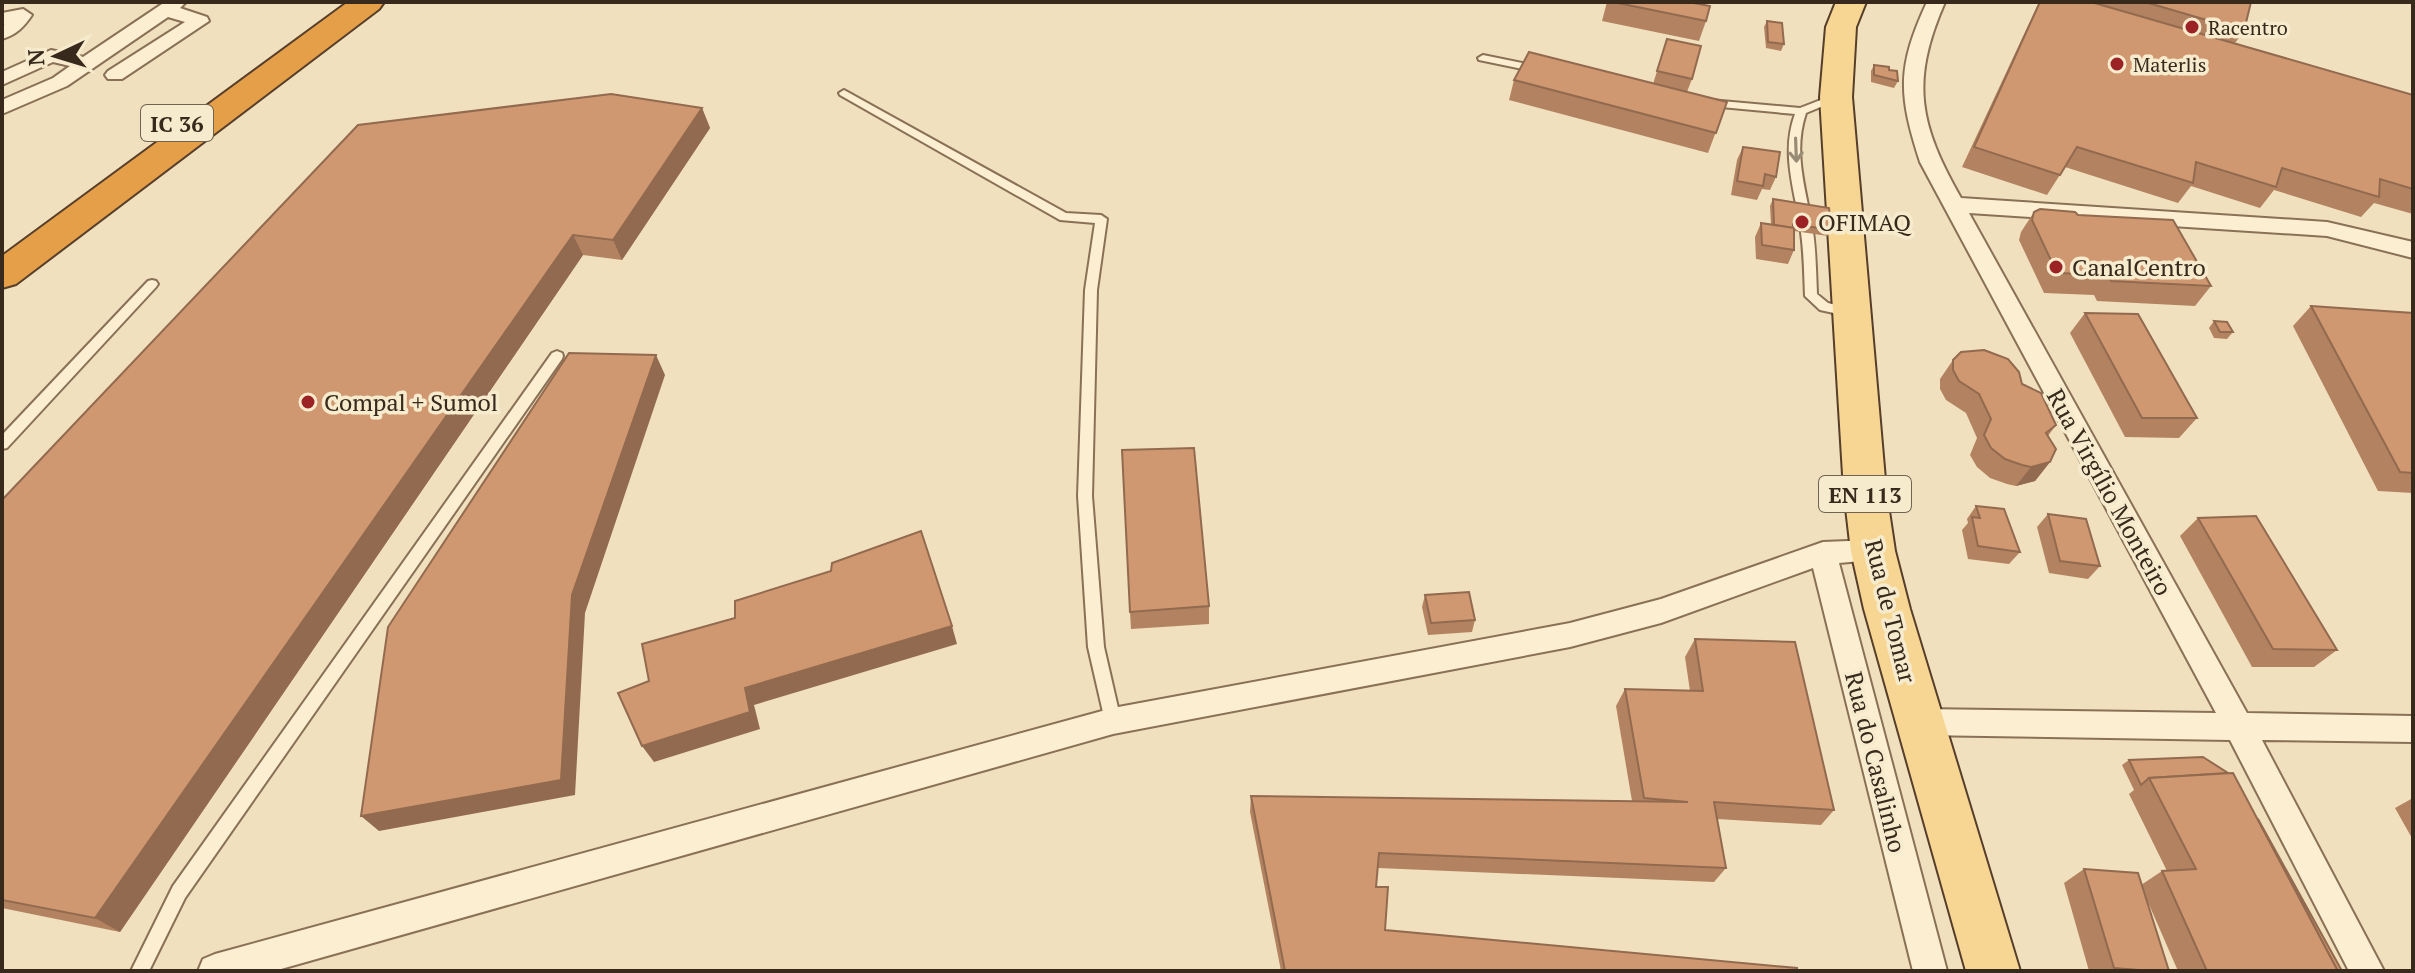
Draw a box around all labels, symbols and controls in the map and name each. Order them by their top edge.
place label: Racentro [2208,14,2288,41]
north arrow [16,16,96,96]
marker: Racentro [2183,18,2201,36]
text: N [20,48,51,67]
place label: Materlis [2133,51,2206,78]
marker: Materlis [2108,55,2126,73]
road number: IC 36 [141,105,213,141]
one-way arrow [1788,136,1803,163]
place label: OFIMAQ [1818,206,1912,238]
marker: OFIMAQ [1793,213,1811,231]
place label: CanalCentro [2072,251,2206,283]
marker: CanalCentro [2047,258,2065,276]
street label: Rua Virgílio Monteiro [2040,383,2180,601]
place label: Compal + Sumol [324,386,498,418]
marker: Compal + Sumol [299,393,317,411]
road number: EN 113 [1819,476,1911,512]
street label: Rua de Tomar [1858,536,1924,687]
street label: Rua do Casalinho [1838,668,1914,856]

